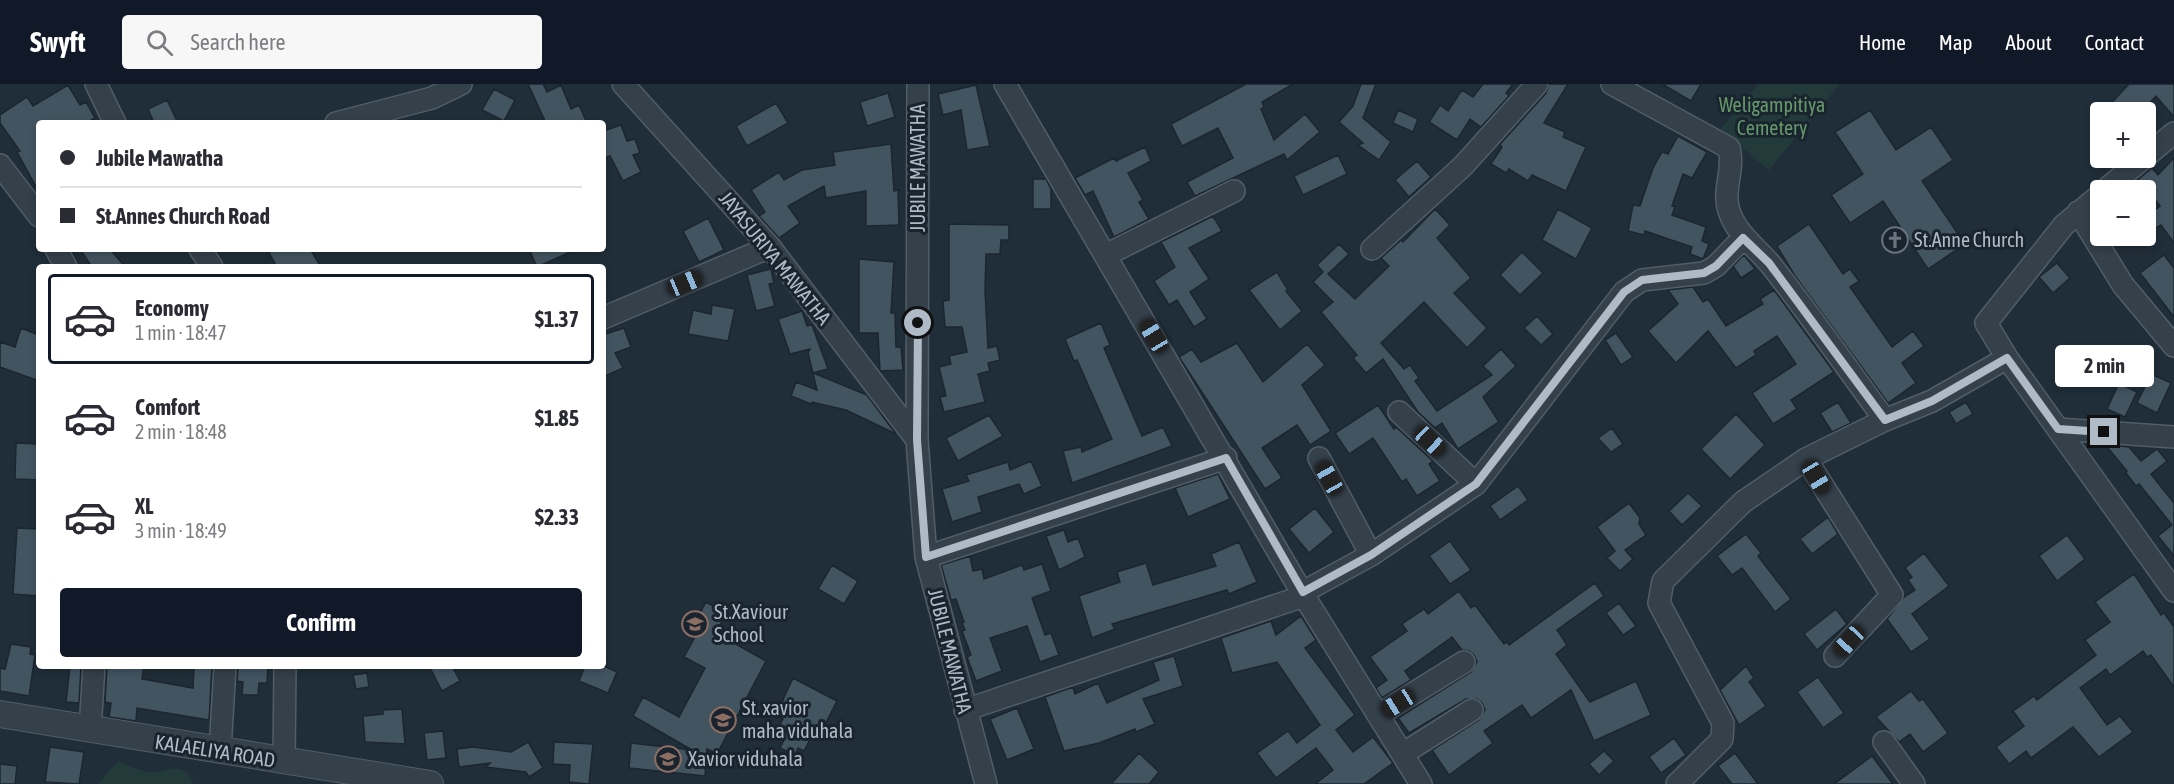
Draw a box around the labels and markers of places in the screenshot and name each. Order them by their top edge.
church icon: St.Anne Church [1880,225,1910,255]
place label: St.Anne Church [1914,228,2024,251]
place label: St.Xaviour School [714,600,789,646]
school or university icon: St.Xaviour School [680,609,710,639]
place label: St. xavior maha viduhala [742,696,853,742]
school or university icon: St. xavior maha viduhala [708,705,738,735]
school or university icon: Xavior viduhala [653,744,683,774]
place label: Xavior viduhala [688,747,803,770]

